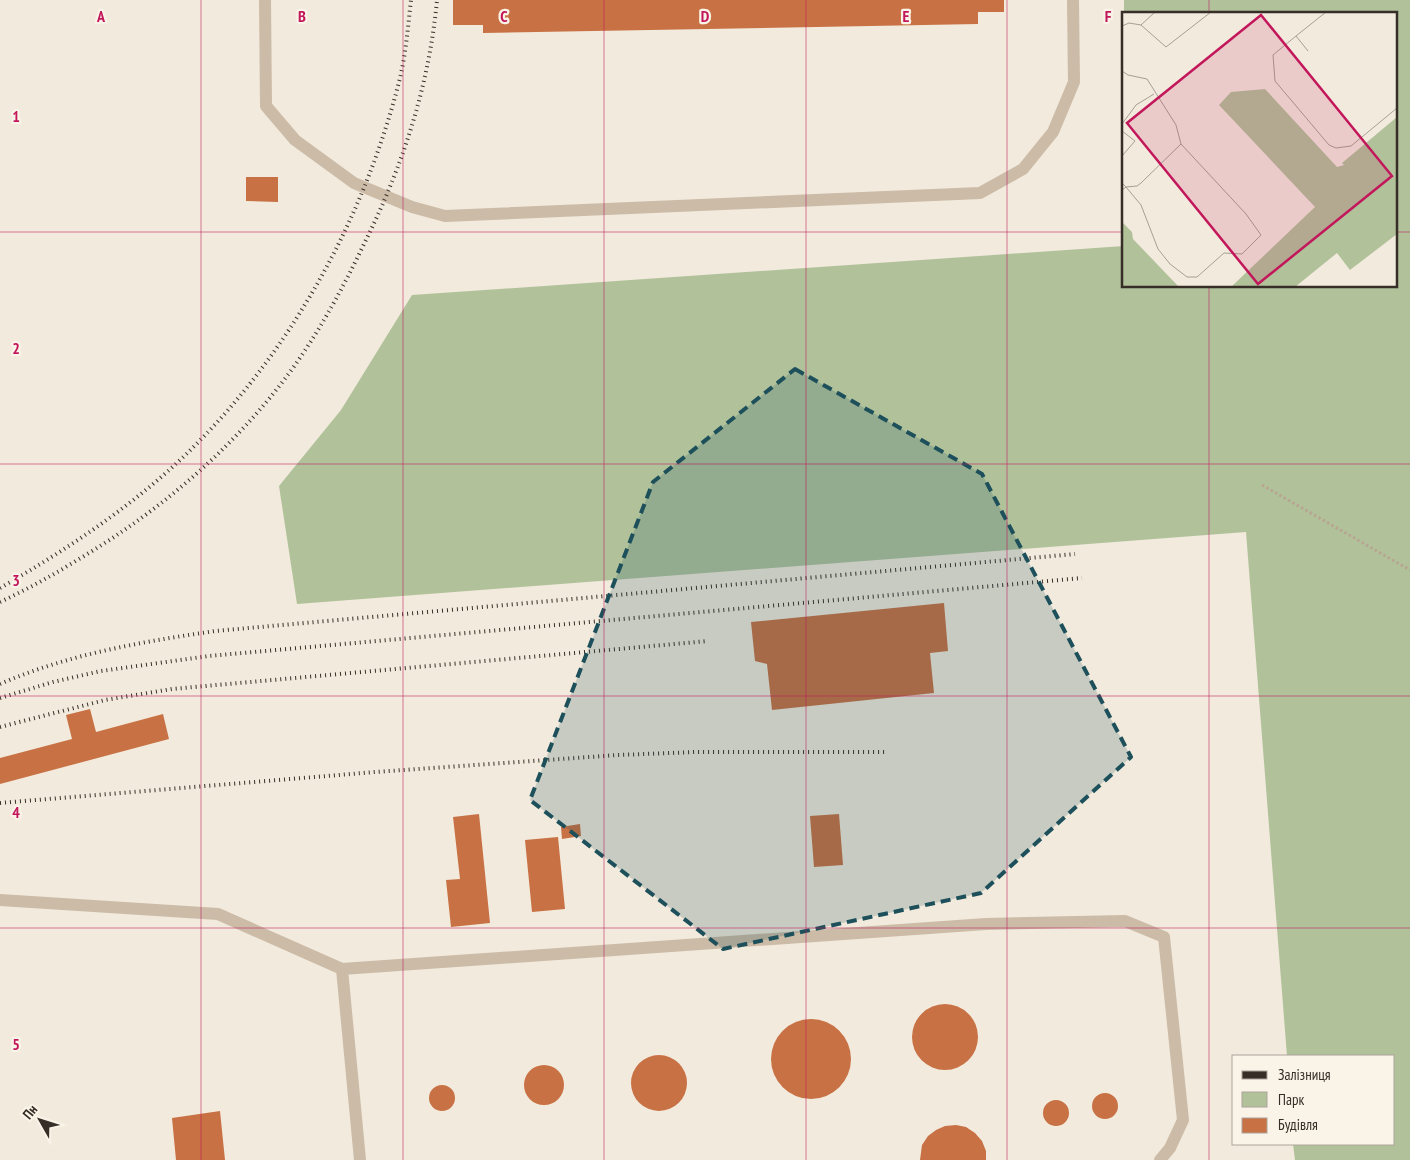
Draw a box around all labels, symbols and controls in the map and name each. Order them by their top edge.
text: A [96,6,106,26]
text: B [298,6,306,26]
text: C [500,6,508,26]
text: D [701,6,710,26]
text: E [903,6,910,26]
text: F [1105,6,1112,26]
inset map [1122,12,1398,288]
text: 1 [12,106,20,126]
text: 2 [12,338,20,358]
text: 3 [12,570,20,590]
text: 4 [12,802,20,822]
text: 5 [12,1034,20,1054]
legend [1232,1055,1395,1145]
text: Залізниця [1278,1065,1331,1084]
text: Парк [1278,1090,1304,1109]
north arrow [15,1095,65,1145]
text: Пн [19,1101,41,1123]
text: Будівля [1278,1115,1318,1134]

